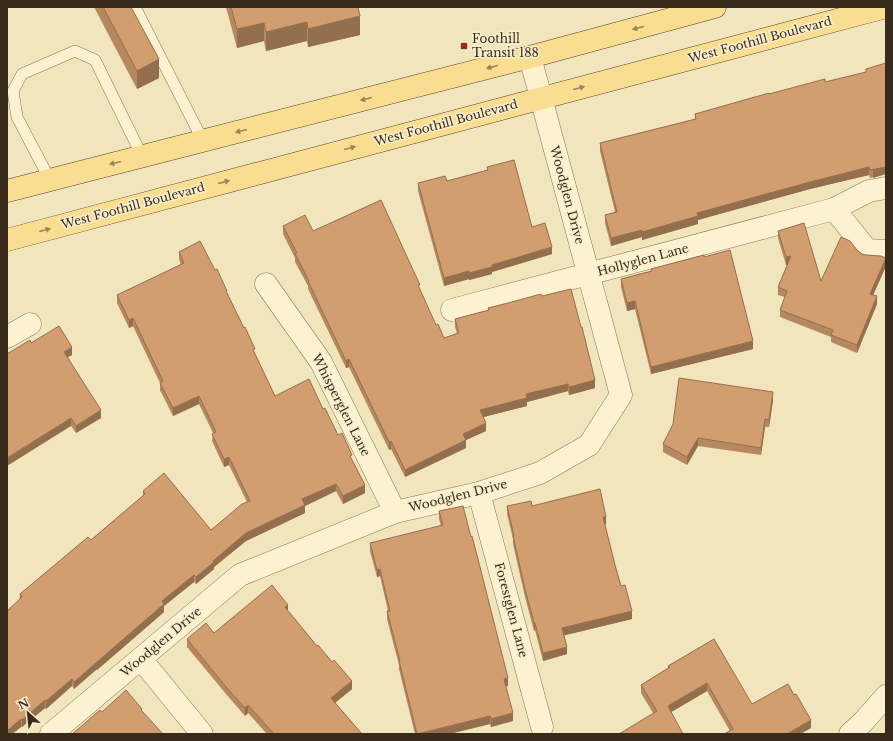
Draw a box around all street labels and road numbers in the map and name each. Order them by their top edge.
street label: West Foothill Boulevard [685,13,833,66]
street label: West Foothill Boulevard [371,96,519,149]
street label: Woodglen Drive [547,143,588,246]
street label: West Foothill Boulevard [58,179,206,232]
street label: Hollyglen Lane [596,240,690,279]
street label: Whisperglen Lane [309,350,374,459]
street label: Woodglen Drive [406,476,509,515]
street label: Forestglen Lane [492,561,531,659]
street label: Woodglen Drive [116,603,204,680]

